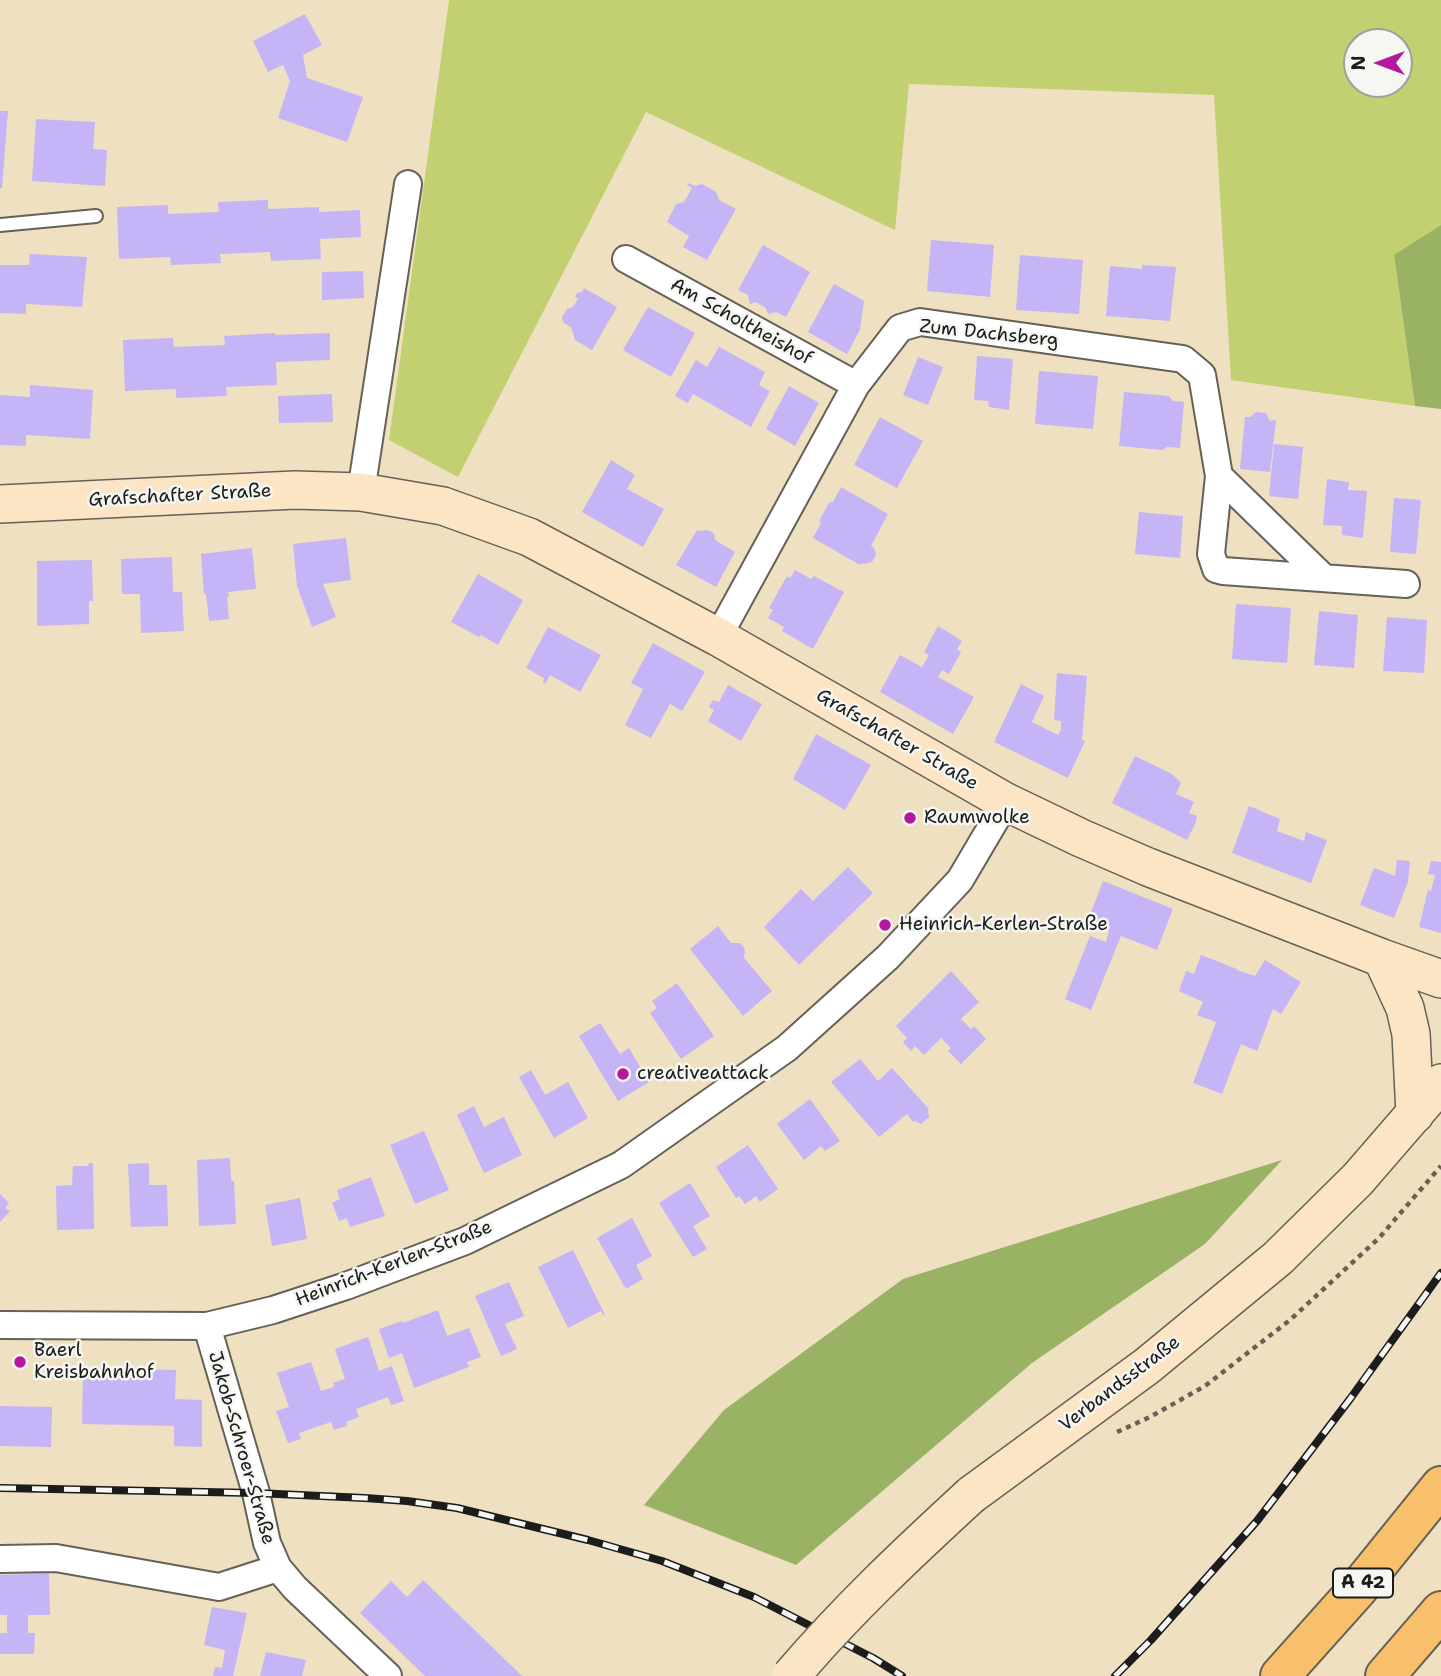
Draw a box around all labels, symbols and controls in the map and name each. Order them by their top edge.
north arrow [1343,28,1413,98]
text: N [1346,55,1371,71]
street label: Am Scholtheishof [666,274,816,370]
street label: Zum Dachsberg [918,315,1060,353]
street label: Grafschafter Straße [88,480,272,512]
street label: Grafschafter Straße [812,684,982,796]
place label: Raumwolke [924,807,1030,829]
marker: Raumwolke [902,810,918,826]
place label: Heinrich-Kerlen-Straße [899,914,1108,936]
marker: Heinrich-Kerlen-Straße [877,917,893,933]
place label: creativeattack [637,1063,769,1085]
marker: creativeattack [615,1066,631,1082]
street label: Heinrich-Kerlen-Straße [292,1216,496,1312]
street label: Verbandsstraße [1055,1331,1185,1437]
place label: Baerl Kreisbahnhof [34,1340,154,1384]
street label: Jakob-Schroer-Straße [202,1349,280,1547]
marker: Baerl Kreisbahnhof [12,1354,28,1370]
road number: A 42 [1333,1568,1393,1598]

